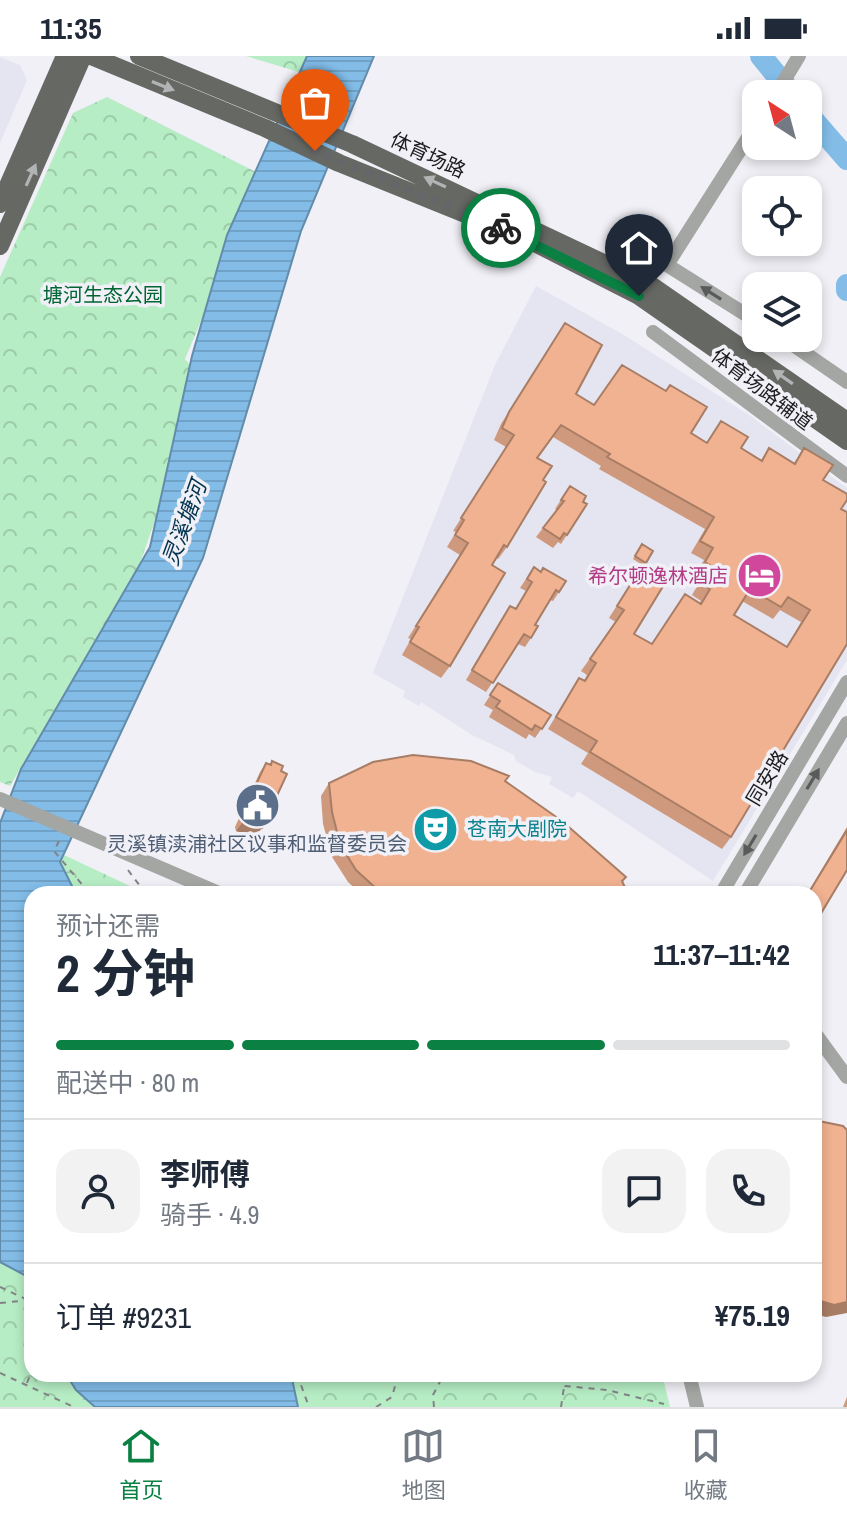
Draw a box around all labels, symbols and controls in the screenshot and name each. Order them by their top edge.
text: 11:35 [40,8,102,48]
pin [281,69,349,151]
one-way arrow [151,79,175,92]
north arrow [742,80,822,160]
map controls [742,80,822,352]
icon: bag [293,81,337,125]
street label: 体育场路 [386,125,470,184]
one-way arrow [25,163,38,186]
one-way arrow [423,176,446,189]
button: locate [742,176,822,256]
courier [461,188,541,268]
icon: bike [479,206,523,250]
pin [605,214,673,296]
icon: home [617,226,661,270]
button: layers [742,272,822,352]
park label: 塘河生态公园 [43,281,163,308]
one-way arrow [700,287,722,301]
street label: 体育场路辅道 [706,342,818,435]
one-way arrow [772,370,793,385]
water label: 灵溪塘河 [155,473,215,569]
hotel icon: 希尔顿逸林酒店 [735,552,783,600]
place label: 希尔顿逸林酒店 [588,562,728,589]
street label: 同安路 [740,745,794,810]
one-way arrow [806,768,820,790]
public building icon: 灵溪镇渎浦社区议事和监督委员会 [233,781,281,829]
theatre icon: 苍南大剧院 [412,805,460,853]
place label: 苍南大剧院 [467,815,567,842]
place label: 灵溪镇渎浦社区议事和监督委员会 [107,830,407,857]
one-way arrow [743,834,757,856]
text: 预计还需 [56,908,160,943]
text: 11:37–11:42 [653,934,790,974]
text: 2 分钟 [56,938,196,1008]
text: 配送中 · 80 m [56,1065,199,1100]
button: person [56,1149,140,1233]
button: chat [602,1149,686,1233]
button: phone [706,1149,790,1233]
text: 李师傅 [160,1154,250,1194]
text: 骑手 · 4.9 [160,1197,259,1232]
text: ¥75.19 [715,1295,790,1335]
text: 订单 #9231 [56,1297,191,1337]
tab: 首页 [119,1424,163,1505]
tab: 地图 [401,1424,446,1505]
tab: 收藏 [684,1424,728,1505]

